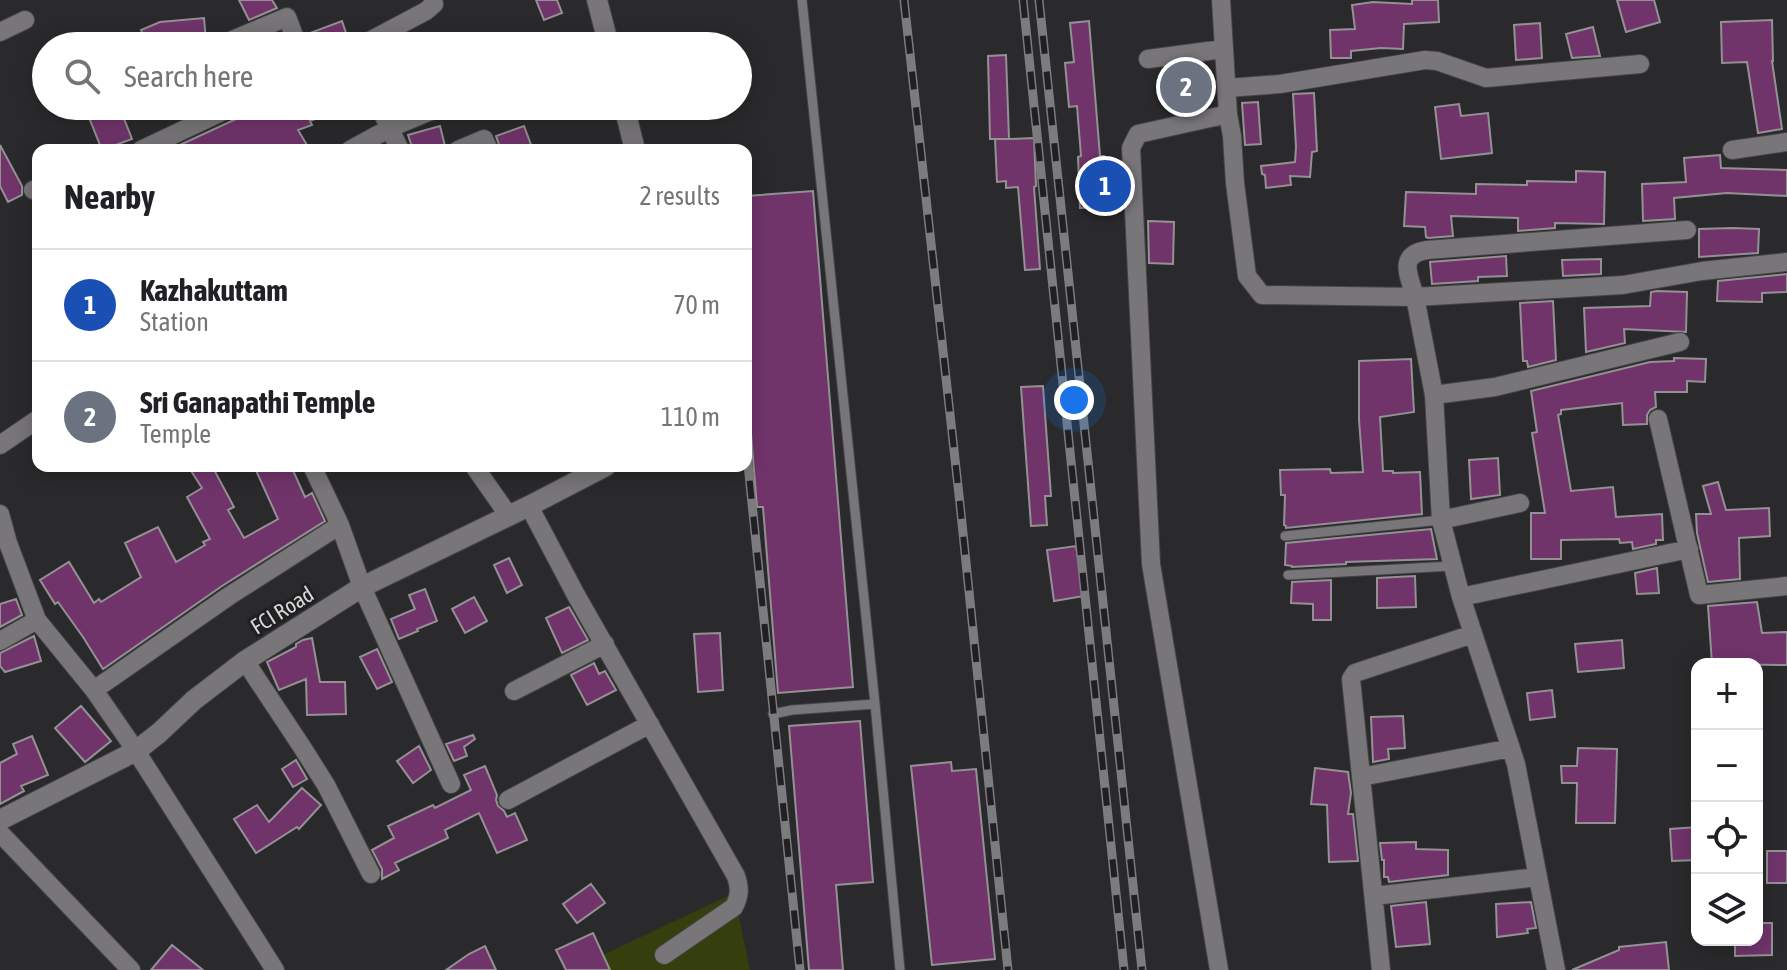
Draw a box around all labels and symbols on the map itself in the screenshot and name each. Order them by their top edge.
pin: 2 [1160,57,1212,117]
pin: 1 [1079,156,1131,216]
your location [1054,380,1094,420]
street label: FCI Road [246,581,318,639]

